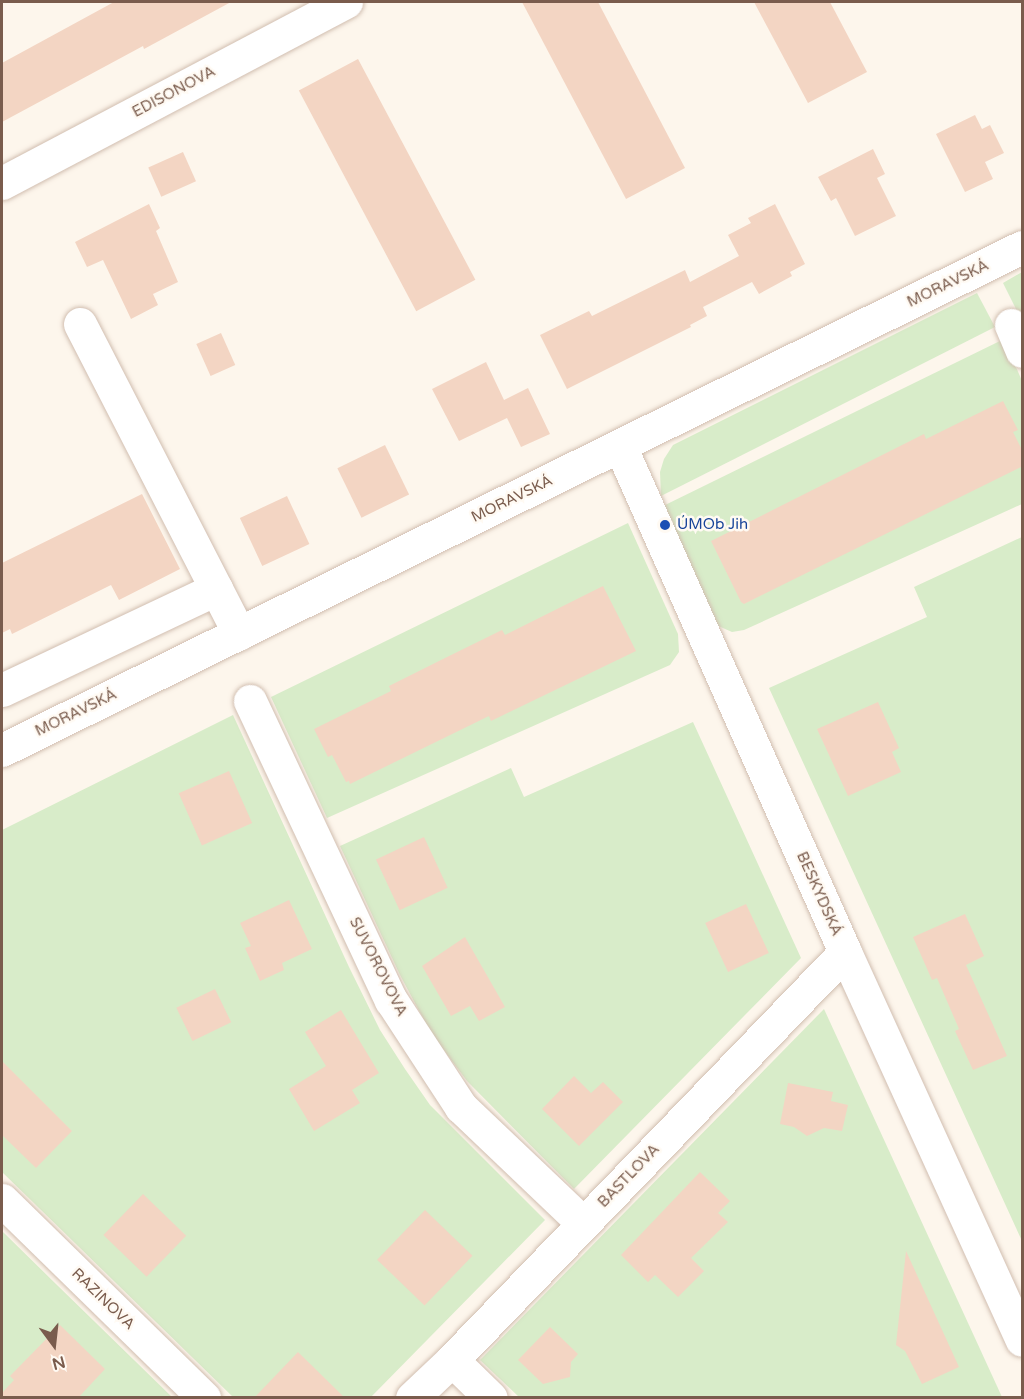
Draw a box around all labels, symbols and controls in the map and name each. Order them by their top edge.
street label: EDISONOVA [129,63,219,121]
street label: MORAVSKÁ [904,257,992,311]
street label: MORAVSKÁ [468,472,556,526]
place label: ÚMOb Jih [677,516,748,534]
marker: ÚMOb Jih [658,518,672,532]
street label: MORAVSKÁ [32,686,120,740]
street label: BESKYDSKÁ [792,849,846,939]
street label: SUVOROVOVA [345,914,411,1020]
street label: BASTLOVA [594,1141,664,1211]
street label: RAZINOVA [68,1265,138,1333]
north arrow [24,1315,84,1375]
text: N [50,1351,67,1374]

